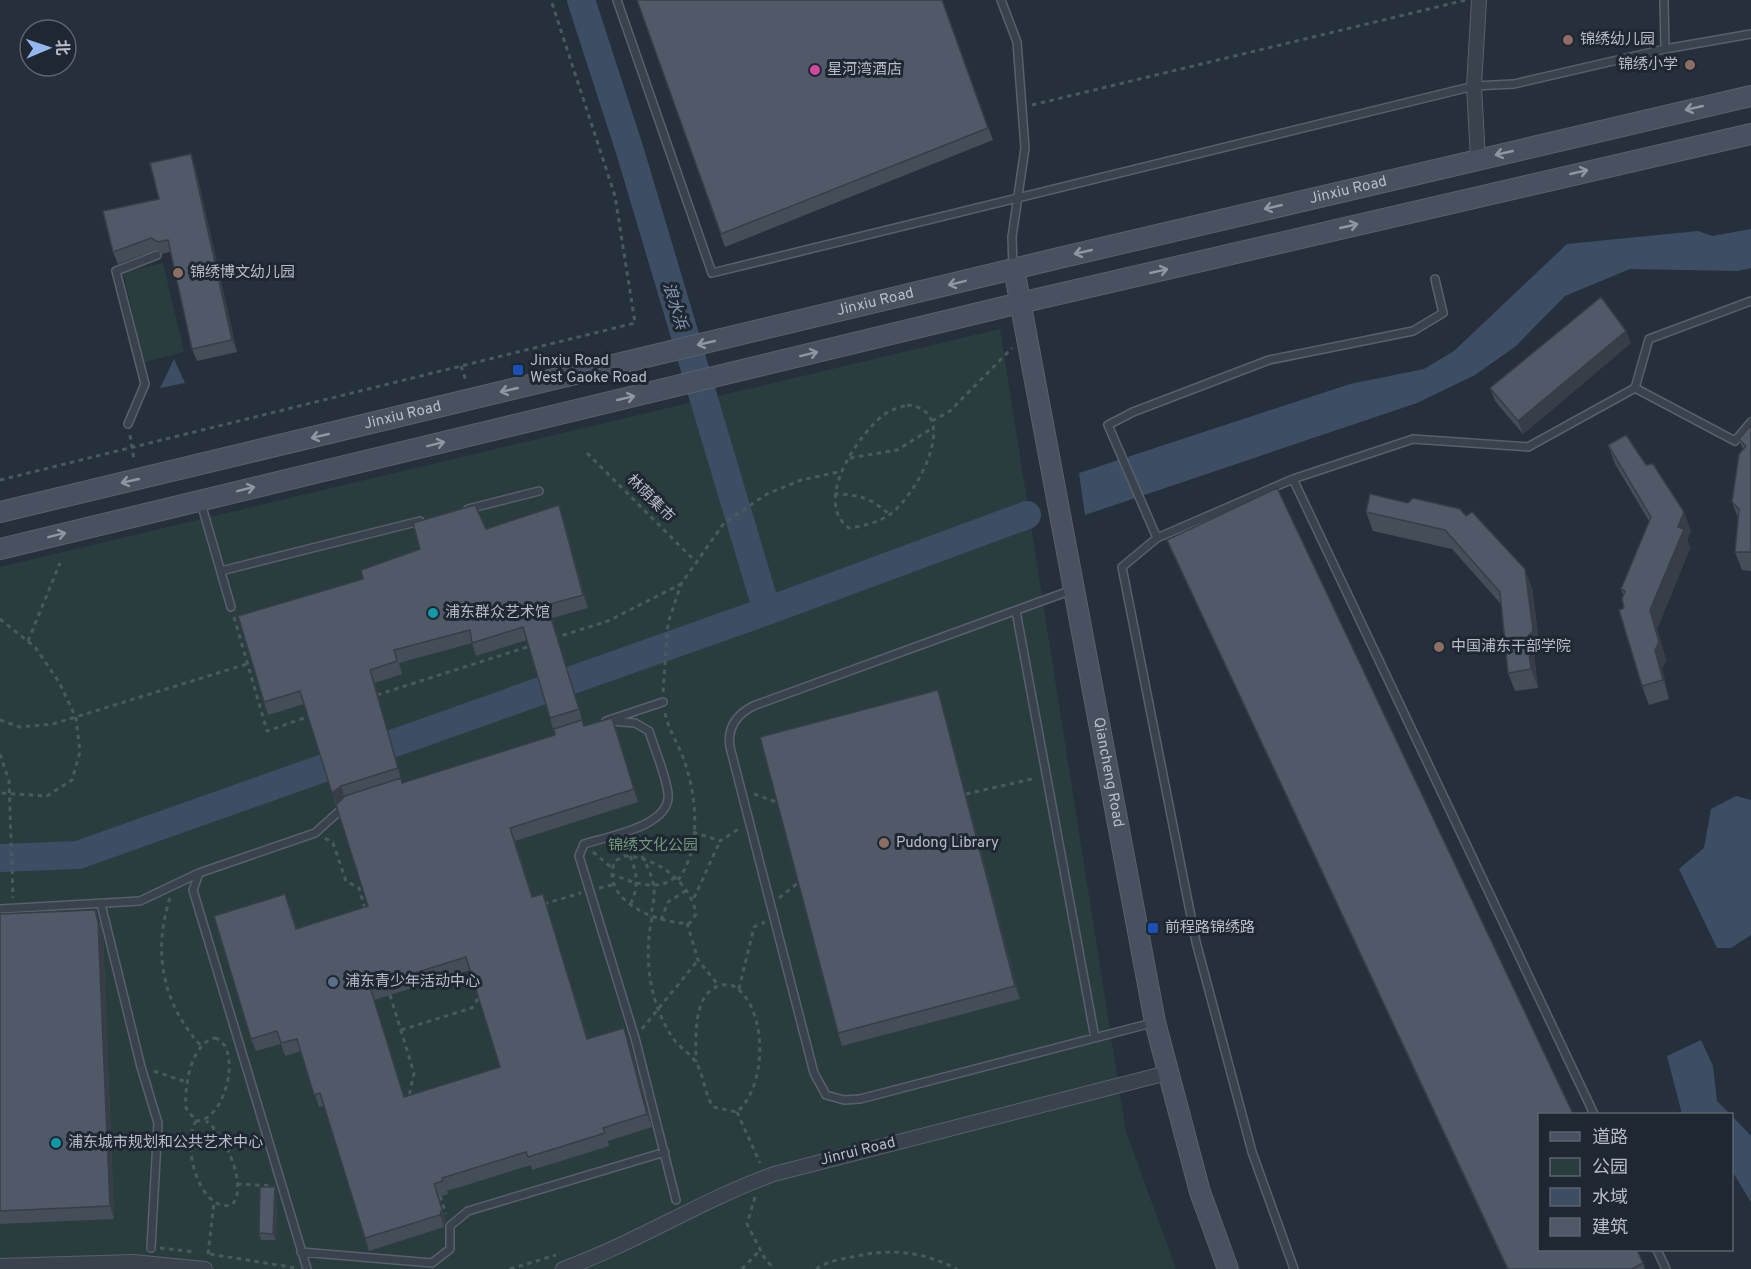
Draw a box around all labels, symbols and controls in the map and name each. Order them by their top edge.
north arrow [18,18,78,78]
place label: 锦绣幼儿园 [1580,31,1655,50]
marker: 锦绣幼儿园 [1561,33,1575,47]
text: 北 [51,39,71,56]
place label: 锦绣小学 [1618,56,1678,75]
marker: 锦绣小学 [1683,58,1697,72]
place label: 星河湾酒店 [827,61,902,80]
marker: 星河湾酒店 [808,63,822,77]
one-way arrow [1684,103,1704,114]
one-way arrow [1495,147,1514,159]
one-way arrow [1570,166,1589,178]
street label: Jinxiu Road [1308,172,1389,209]
one-way arrow [1264,202,1283,214]
one-way arrow [1339,220,1358,232]
one-way arrow [1074,247,1093,259]
place label: 锦绣博文幼儿园 [190,263,295,283]
one-way arrow [1149,264,1168,276]
marker: 锦绣博文幼儿园 [171,266,185,280]
one-way arrow [948,278,967,290]
water label: 浪水浜 [657,280,691,334]
street label: Jinxiu Road [835,284,916,321]
one-way arrow [697,338,716,350]
one-way arrow [799,348,818,360]
place label: Jinxiu Road West Gaoke Road [530,352,647,388]
marker: Jinxiu Road West Gaoke Road [511,363,525,377]
one-way arrow [500,385,519,397]
one-way arrow [616,392,635,404]
street label: Jinxiu Road [362,397,443,434]
one-way arrow [311,430,330,442]
one-way arrow [426,437,445,449]
street label: 林荫集市 [622,471,678,527]
one-way arrow [121,476,140,487]
one-way arrow [237,483,256,495]
one-way arrow [47,529,66,541]
place label: 浦东群众艺术馆 [445,603,550,623]
marker: 浦东群众艺术馆 [426,606,440,620]
place label: 中国浦东干部学院 [1451,637,1571,657]
marker: 中国浦东干部学院 [1432,640,1446,654]
street label: Qiancheng Road [1089,716,1128,829]
place label: Pudong Library [896,834,999,853]
park label: 锦绣文化公园 [608,836,698,856]
marker: Pudong Library [877,836,891,850]
place label: 前程路锦绣路 [1165,919,1255,938]
marker: 前程路锦绣路 [1146,921,1160,935]
place label: 浦东青少年活动中心 [345,972,480,992]
marker: 浦东青少年活动中心 [326,975,340,989]
legend [1538,1113,1733,1251]
text: 道路 [1592,1127,1628,1150]
place label: 浦东城市规划和公共艺术中心 [68,1133,263,1153]
street label: Jinrui Road [818,1133,898,1171]
marker: 浦东城市规划和公共艺术中心 [49,1136,63,1150]
text: 公园 [1592,1157,1628,1180]
text: 水域 [1592,1187,1628,1210]
text: 建筑 [1592,1217,1628,1240]

